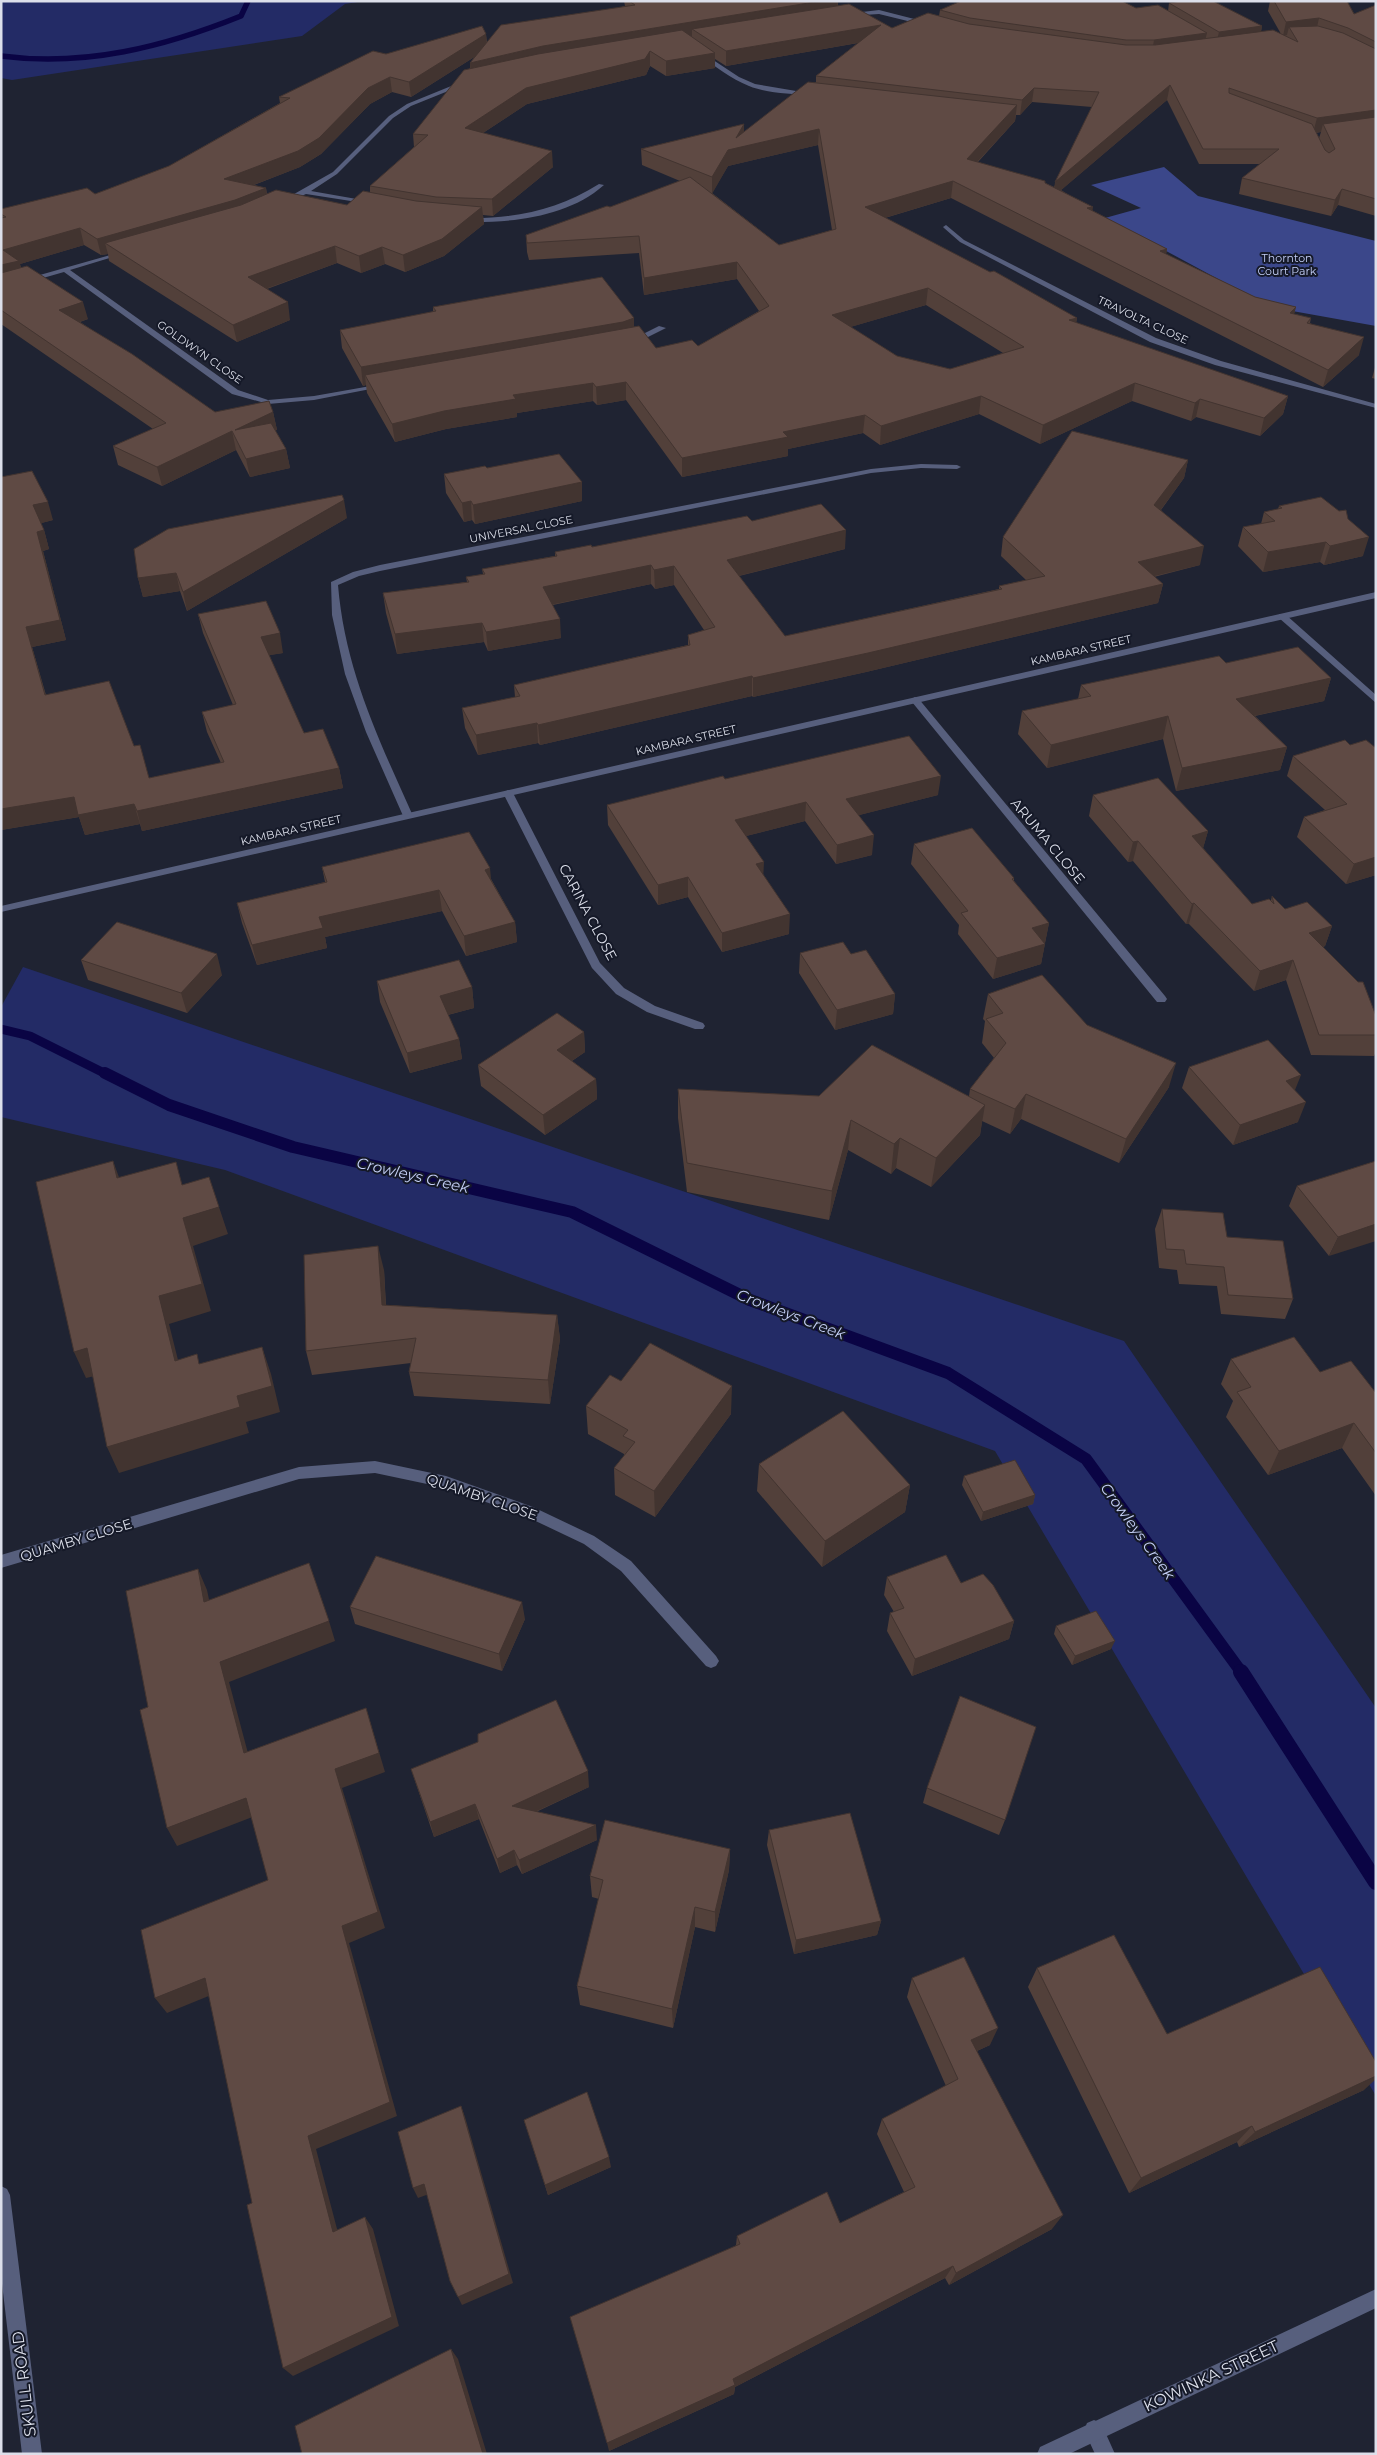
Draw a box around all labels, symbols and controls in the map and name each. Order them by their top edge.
park label: Thornton Court Park [1258,251,1317,278]
street label: TRAVOLTA CLOSE [1096,293,1190,347]
street label: GOLDWYN CLOSE [155,317,245,387]
street label: UNIVERSAL CLOSE [468,512,574,546]
street label: KAMBARA STREET [1029,631,1133,668]
street label: KAMBARA STREET [634,721,738,758]
street label: ARUMA CLOSE [1007,795,1089,887]
street label: KAMBARA STREET [239,811,343,848]
street label: CARINA CLOSE [555,861,621,963]
water label: Crowleys Creek [355,1153,472,1197]
water label: Crowleys Creek [734,1285,849,1344]
street label: QUAMBY CLOSE [424,1470,540,1524]
water label: Crowleys Creek [1097,1479,1180,1584]
street label: QUAMBY CLOSE [18,1514,134,1566]
street label: SKULL ROAD [8,2330,40,2438]
street label: KOWINKA STREET [1140,2336,1282,2416]

